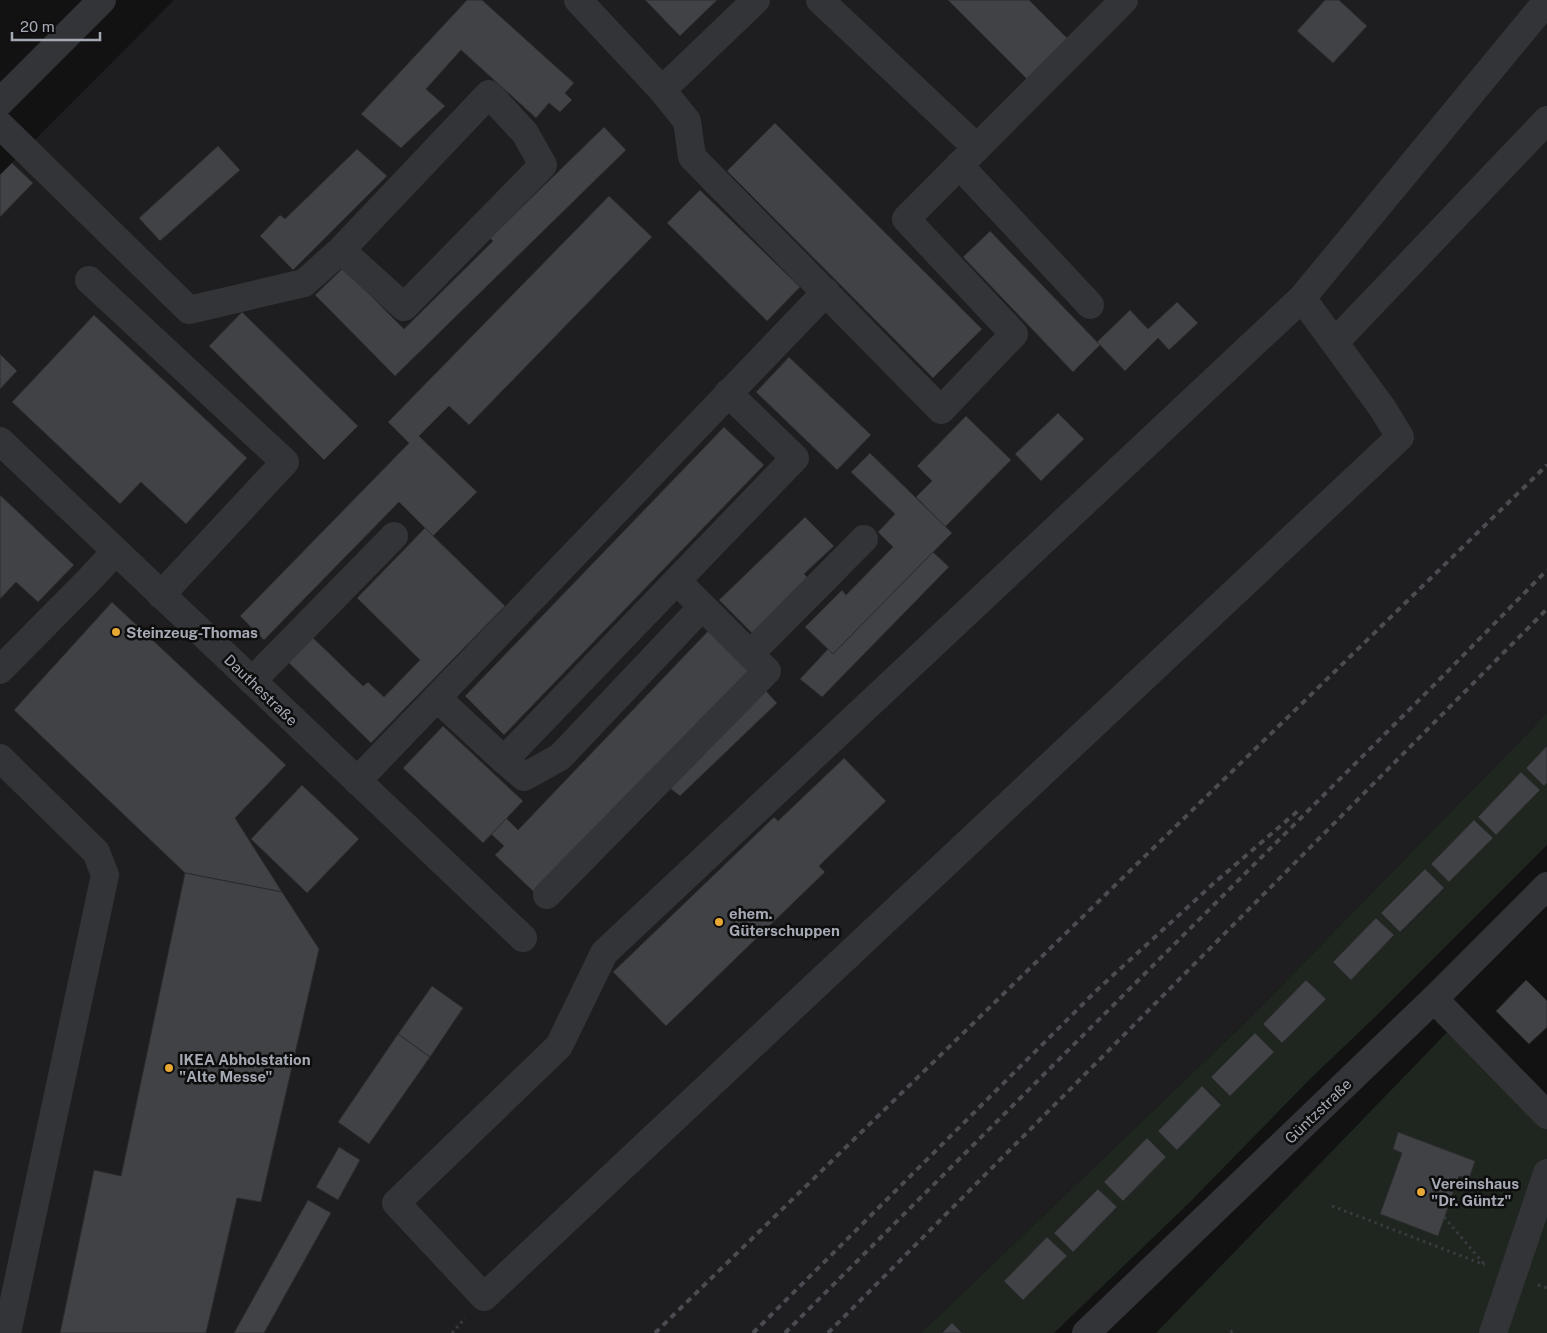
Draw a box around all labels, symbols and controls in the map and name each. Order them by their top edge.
scale bar [12,10,100,42]
text: 20 m [20,18,55,35]
place label: Steinzeug-Thomas [126,624,258,641]
marker: Steinzeug-Thomas [110,626,122,638]
street label: Dauthestraße [221,651,301,729]
place label: ehem. Güterschuppen [729,905,840,939]
marker: ehem. Güterschuppen [713,916,725,928]
place label: IKEA Abholstation "Alte Messe" [179,1051,311,1085]
marker: IKEA Abholstation "Alte Messe" [163,1062,175,1074]
street label: Güntzstraße [1281,1075,1355,1147]
place label: Vereinshaus "Dr. Güntz" [1431,1175,1519,1209]
marker: Vereinshaus "Dr. Güntz" [1415,1186,1427,1198]

